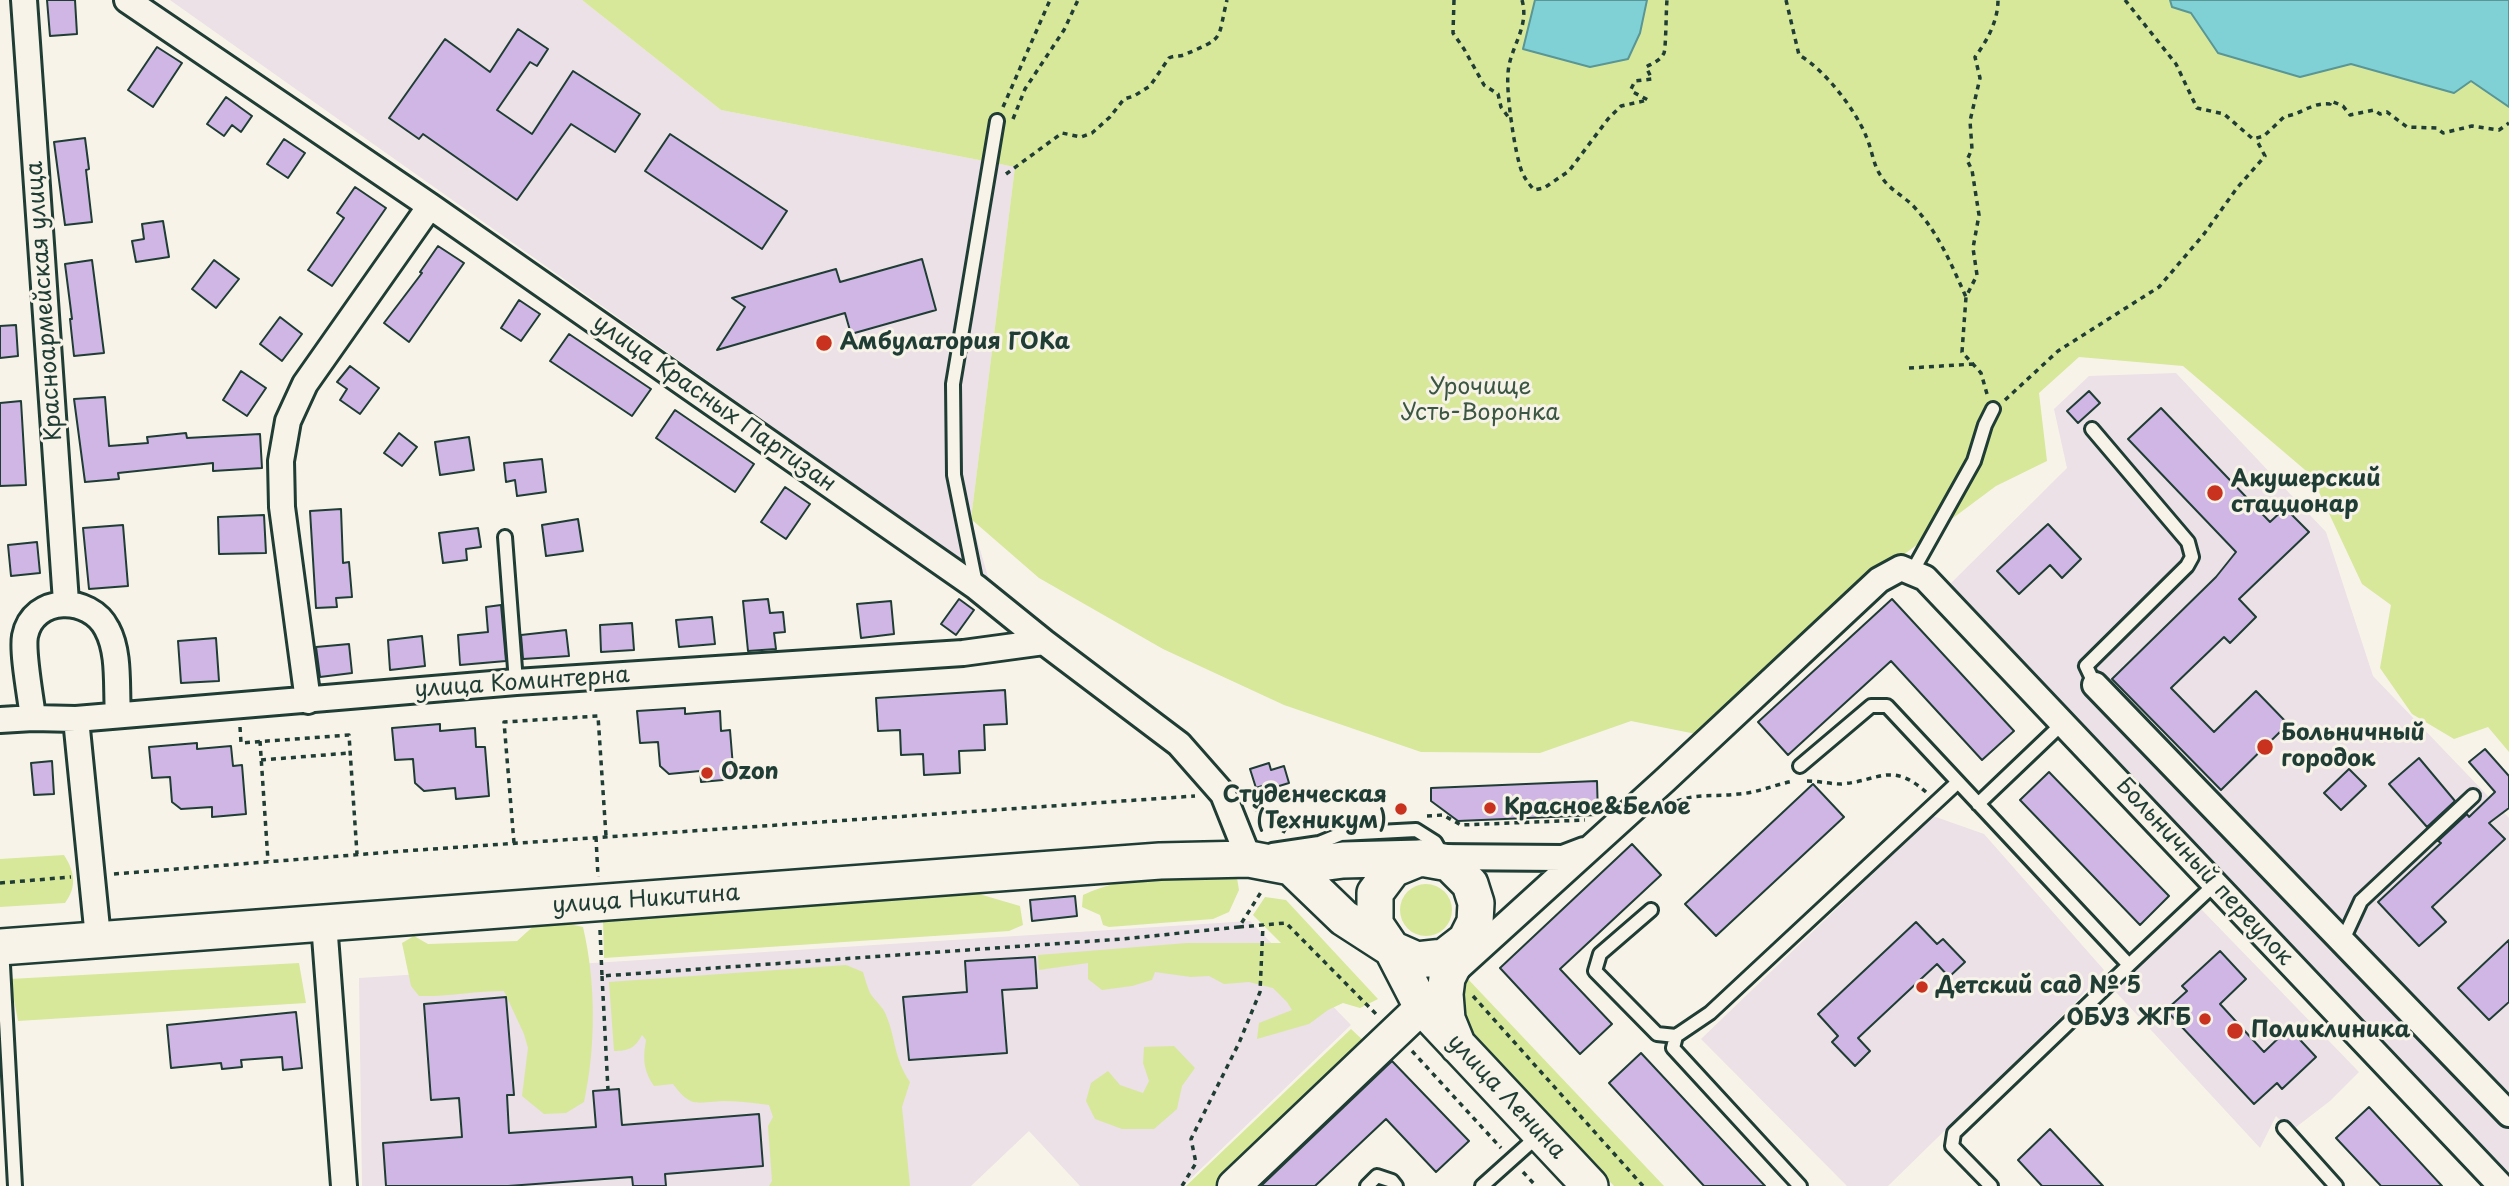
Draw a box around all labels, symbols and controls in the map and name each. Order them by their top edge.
street label: Красноармейская улица [21,160,69,442]
street label: улица Красных Партизан [587,310,841,498]
place label: Амбулатория ГОКа [840,329,1070,357]
marker: Амбулатория ГОКа [814,333,834,353]
park label: Урочище Усть-Воронка [1400,374,1560,428]
place label: Акушерский стационар [2231,466,2381,520]
marker: Акушерский стационар [2205,483,2225,503]
street label: улица Коминтерна [413,662,631,704]
place label: Больничный городок [2281,720,2425,774]
marker: Больничный городок [2255,737,2275,757]
place label: Ozon [721,759,779,787]
marker: Ozon [699,765,715,781]
street label: Больничный переулок [2110,772,2298,972]
place label: Студенческая (Техникум) [1222,782,1387,836]
place label: Красное&Белое [1504,794,1690,822]
marker: Красное&Белое [1482,800,1498,816]
marker: Студенческая (Техникум) [1393,801,1409,817]
street label: улица Никитина [551,880,741,920]
place label: Детский сад № 5 [1936,973,2141,1001]
marker: Детский сад № 5 [1914,979,1930,995]
place label: ОБУЗ ЖГБ [2067,1005,2191,1033]
marker: ОБУЗ ЖГБ [2197,1011,2213,1027]
place label: Поликлиника [2251,1017,2411,1045]
marker: Поликлиника [2225,1021,2245,1041]
street label: улица Ленина [1441,1029,1571,1165]

